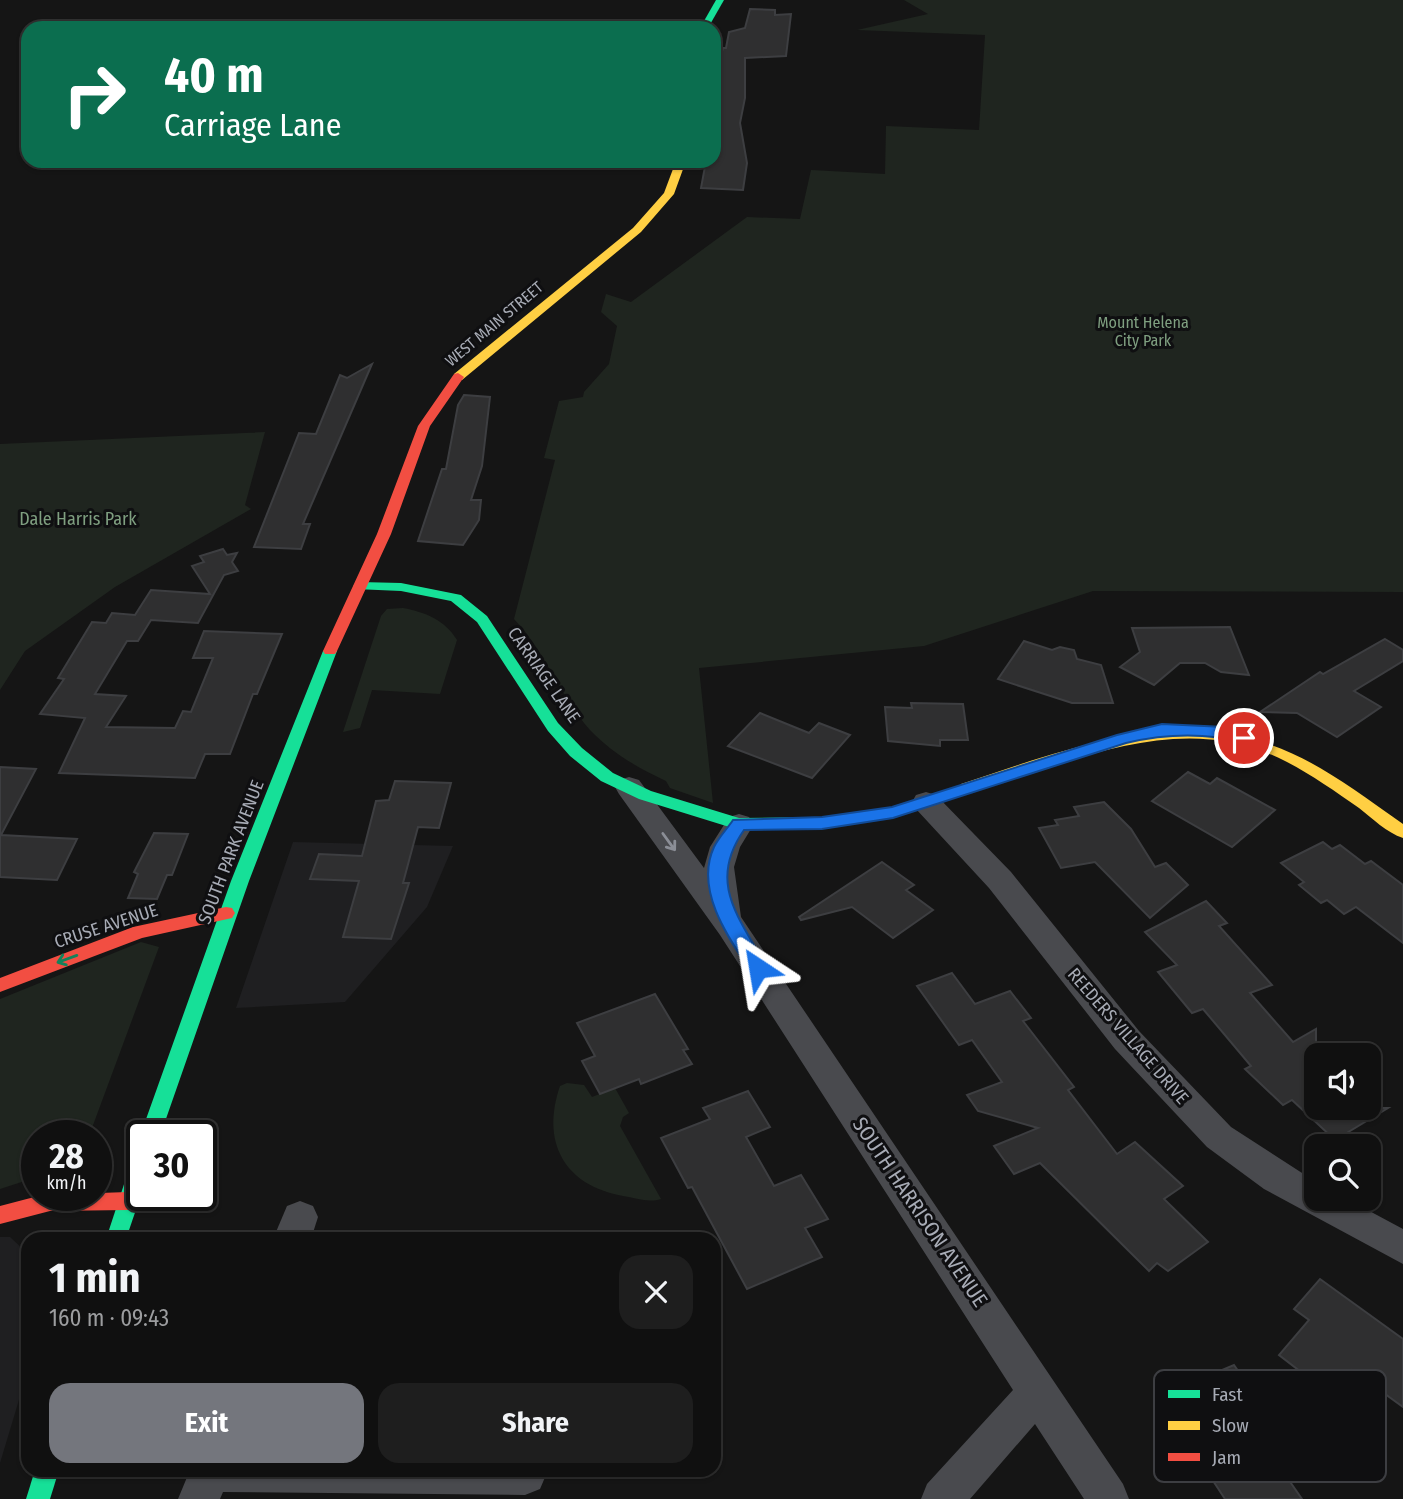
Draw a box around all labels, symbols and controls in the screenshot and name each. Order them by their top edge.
text: 40 m [164,46,264,105]
icon: right [49,49,140,140]
text: Carriage Lane [164,106,342,144]
street label: WEST MAIN STREET [441,277,547,370]
park label: Mount Helena City Park [1097,313,1189,350]
park label: Dale Harris Park [19,508,137,530]
street label: CARRIAGE LANE [503,623,585,727]
pin [1214,708,1274,768]
icon: arrive [1225,719,1263,757]
street label: SOUTH PARK AVENUE [193,777,269,927]
one-way arrow [662,832,676,851]
street label: CRUSE AVENUE [51,899,161,953]
position arrow [721,931,795,1005]
one-way arrow [56,953,78,966]
street label: REEDERS VILLAGE DRIVE [1063,963,1193,1109]
map controls [1304,1043,1381,1211]
button: sound [1304,1043,1381,1120]
street label: SOUTH HARRISON AVENUE [847,1112,993,1312]
speed limit sign: 30 [126,1120,217,1211]
button: search [1304,1134,1381,1211]
text: 28 [49,1135,84,1177]
text: km/h [46,1172,87,1194]
text: 1 min [49,1253,140,1303]
button: close [619,1255,693,1329]
text: 160 m · 09:43 [49,1304,169,1332]
legend [1154,1370,1386,1482]
button: Exit [49,1383,364,1463]
button: Share [378,1383,693,1463]
text: Fast [1212,1383,1243,1406]
text: Slow [1212,1414,1249,1437]
text: Jam [1212,1446,1241,1469]

